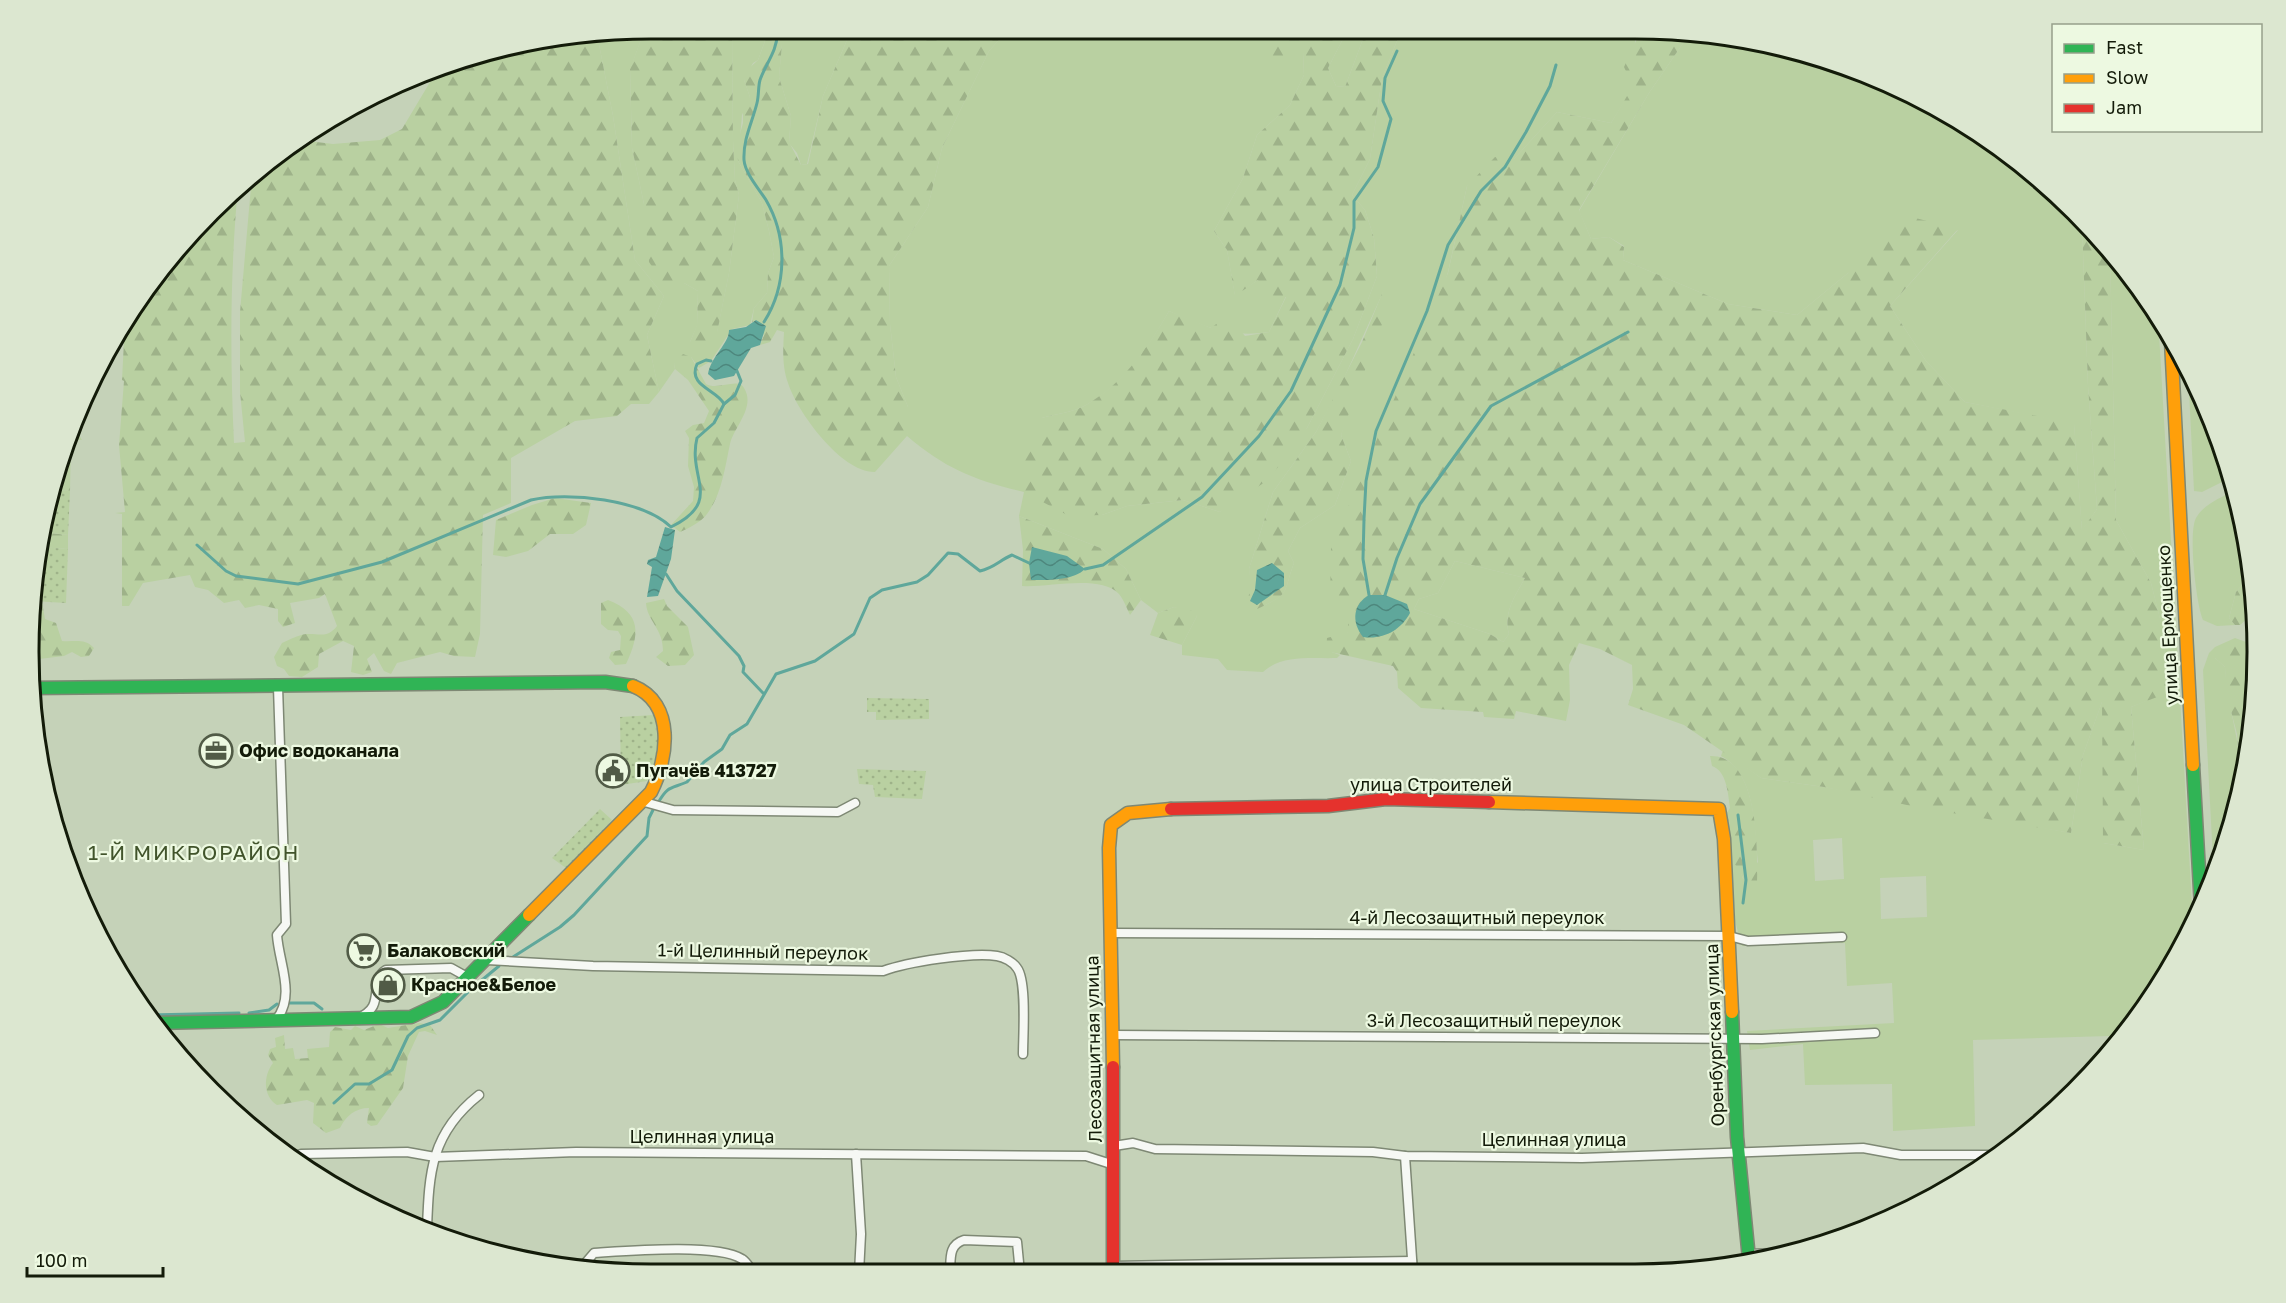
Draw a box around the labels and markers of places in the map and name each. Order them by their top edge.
office icon: Офис водоканала [198,733,234,769]
place label: Офис водоканала [239,739,399,761]
public building icon: Пугачёв 413727 [595,753,631,789]
place label: Пугачёв 413727 [636,759,777,781]
supermarket icon: Балаковский [346,933,382,969]
place label: Балаковский [387,939,505,961]
shop icon: Красное&Белое [370,967,406,1003]
place label: Красное&Белое [411,973,556,995]

